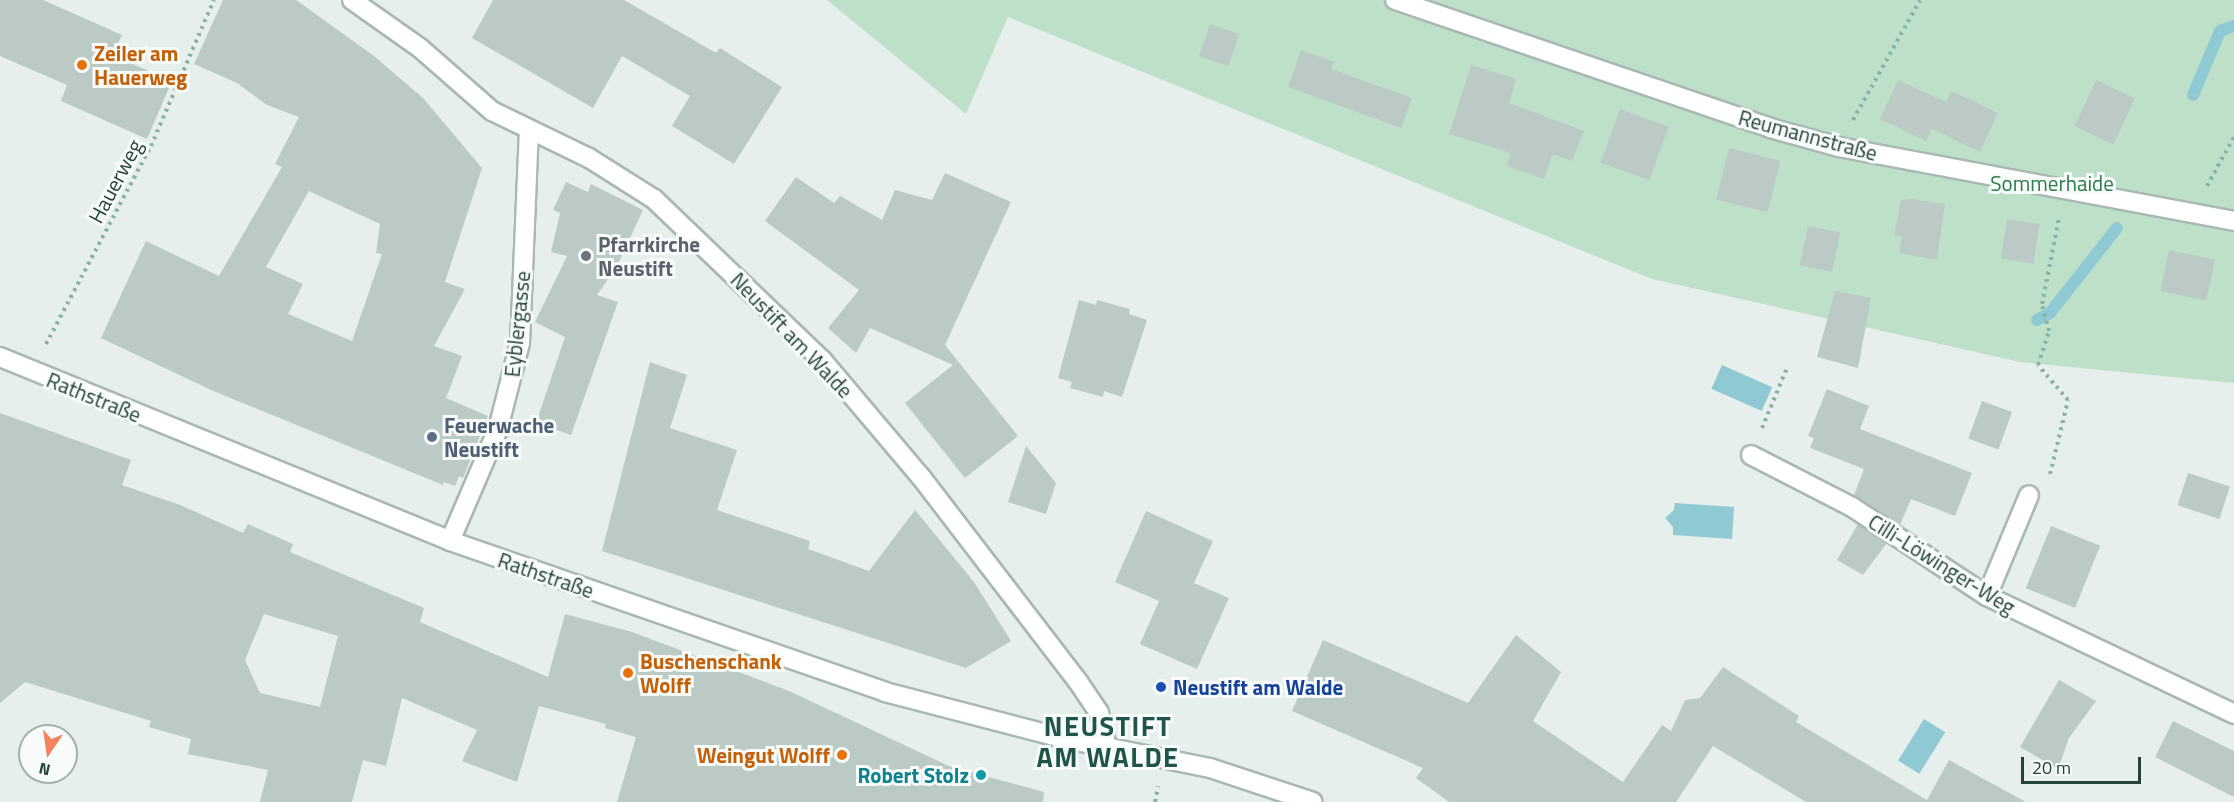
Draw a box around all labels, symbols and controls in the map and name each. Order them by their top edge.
place label: Zeiler am Hauerweg [94,40,187,90]
marker: Zeiler am Hauerweg [75,58,89,72]
street label: Reumannstraße [1736,104,1880,166]
street label: Hauerweg [83,135,147,227]
park label: Sommerhaide [1990,170,2114,196]
place label: Pfarrkirche Neustift [598,231,700,281]
marker: Pfarrkirche Neustift [579,249,593,263]
street label: Neustift am Walde [726,267,858,403]
street label: Eyblergasse [499,270,535,378]
street label: Rathstraße [43,367,145,427]
place label: Feuerwache Neustift [444,412,554,462]
marker: Feuerwache Neustift [425,430,439,444]
street label: Cilli-Löwinger-Weg [1864,509,2020,619]
street label: Rathstraße [495,547,597,603]
place label: Buschenschank Wolff [640,648,782,698]
marker: Buschenschank Wolff [621,666,635,680]
place label: Neustift am Walde [1173,674,1343,700]
marker: Neustift am Walde [1154,680,1168,694]
district label: NEUSTIFT AM WALDE [1036,709,1180,772]
north arrow [18,724,78,784]
place label: Weingut Wolff [697,742,830,768]
scale bar [2024,745,2144,783]
marker: Weingut Wolff [835,748,849,762]
text: 20 m [2032,754,2071,781]
text: N [36,757,53,783]
place label: Robert Stolz [857,762,969,788]
marker: Robert Stolz [974,768,988,782]

